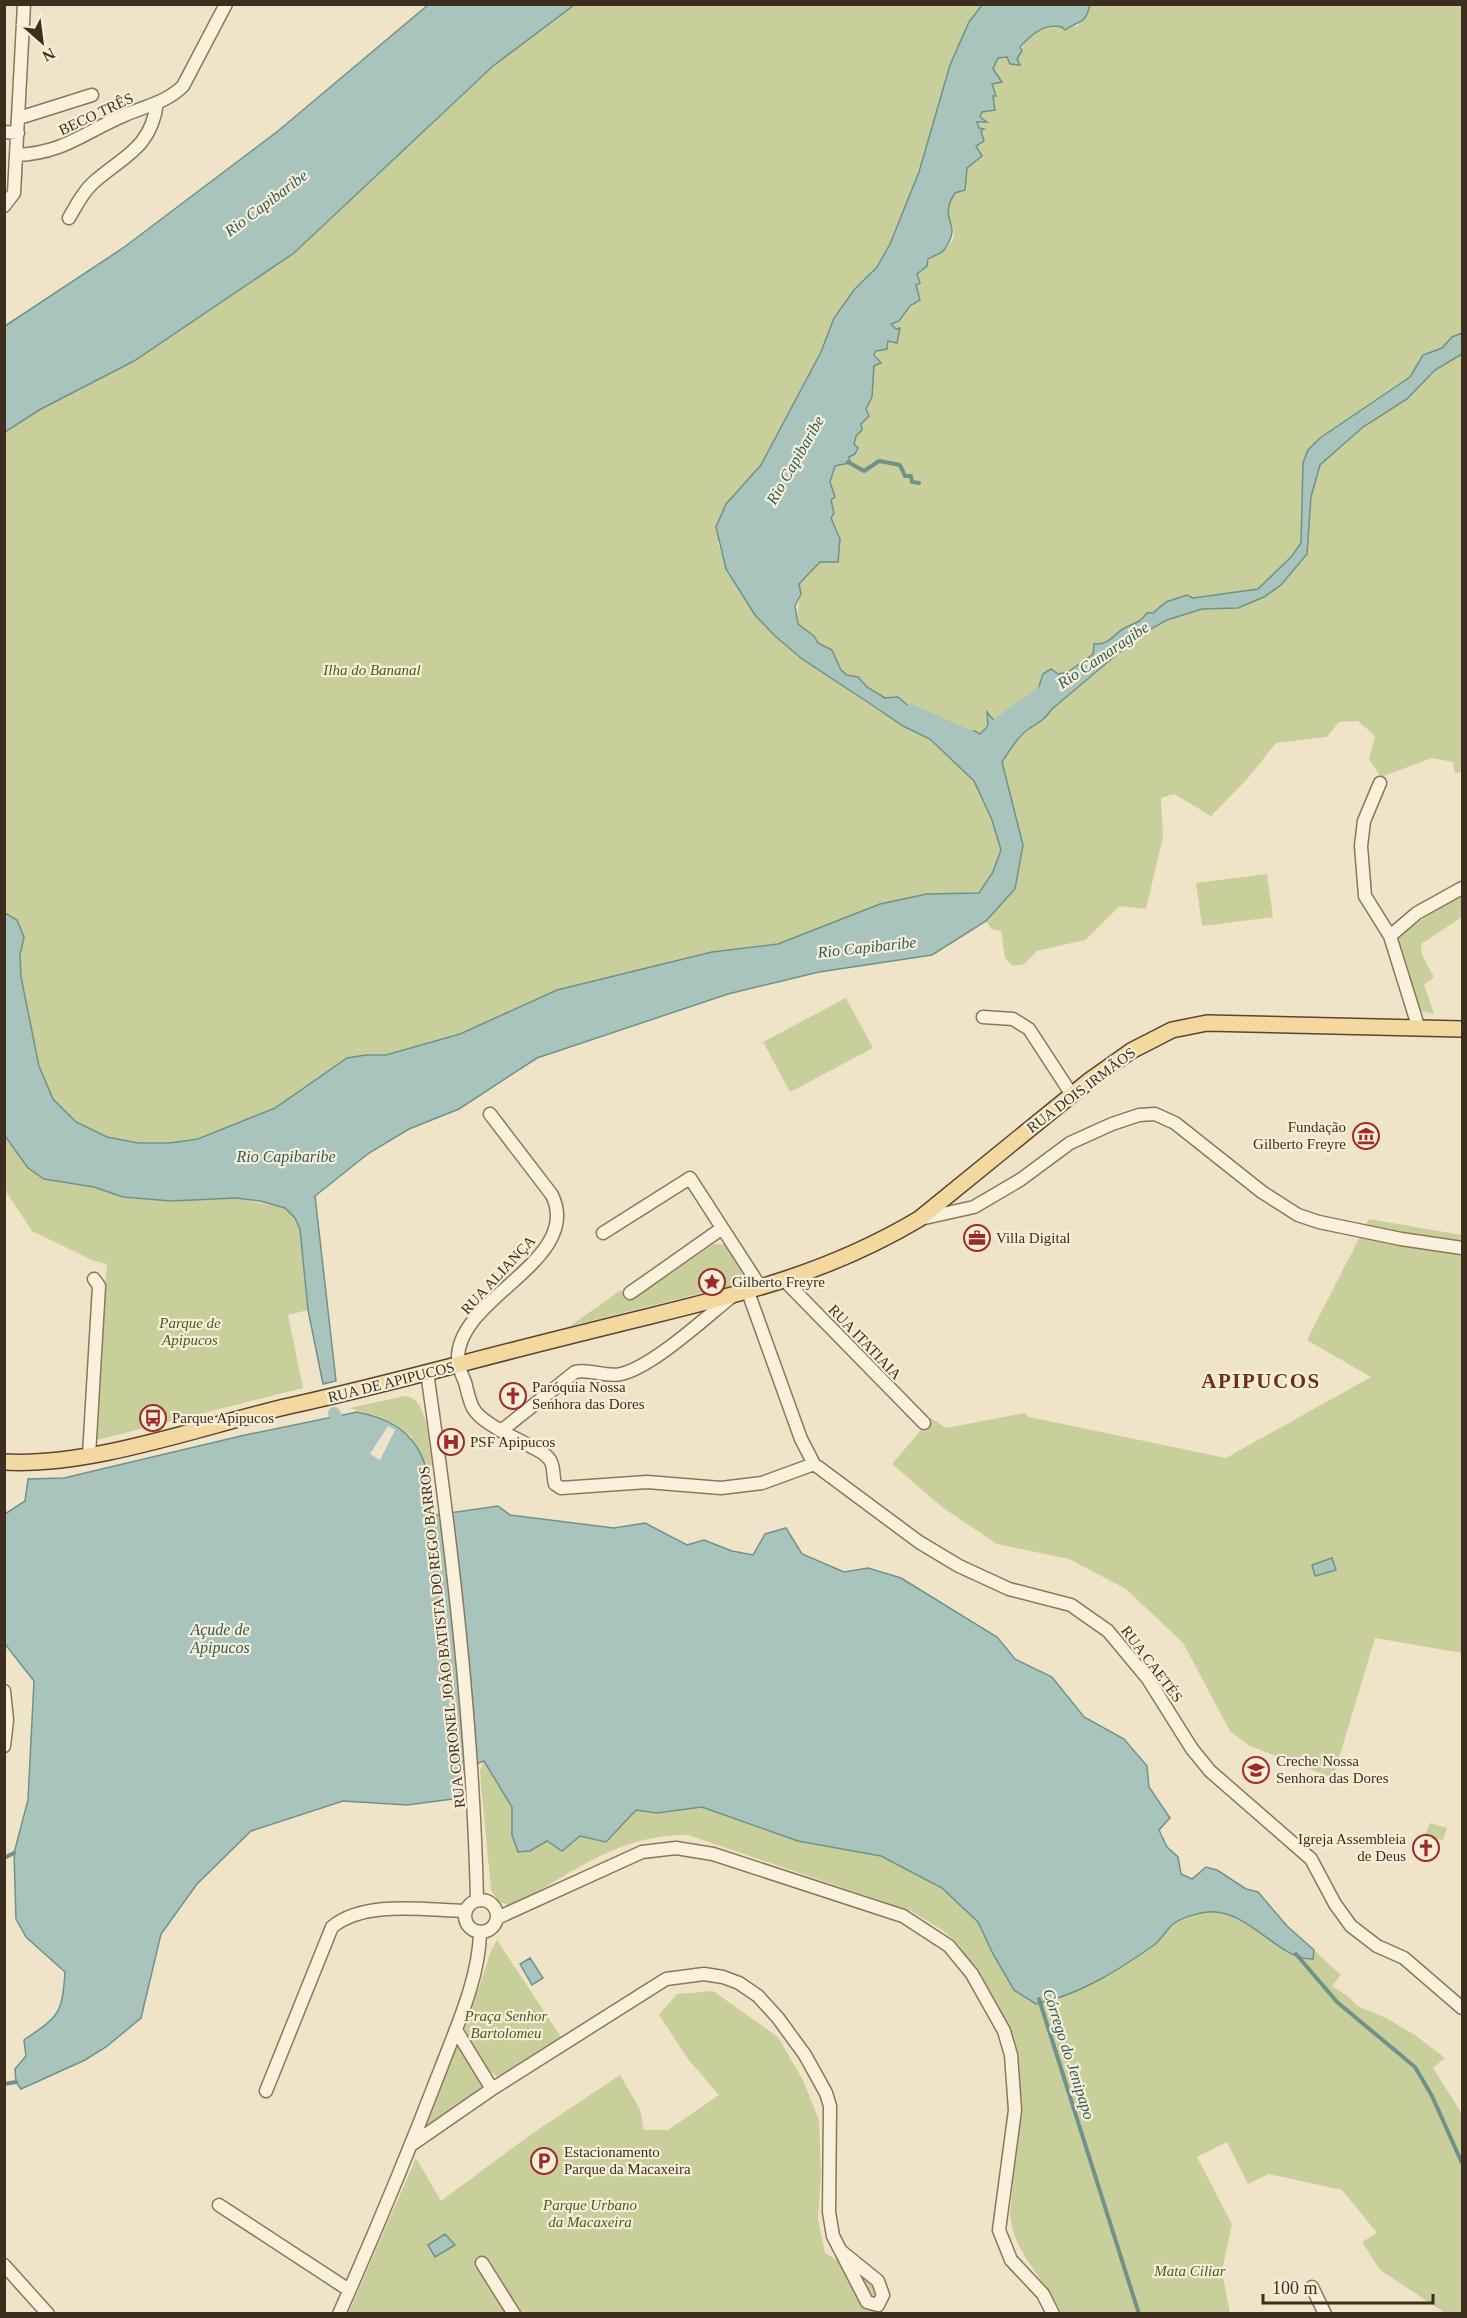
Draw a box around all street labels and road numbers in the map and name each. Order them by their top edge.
street label: BECO TRÊS [56,90,136,138]
street label: RUA DOIS IRMÃOS [1024,1044,1138,1136]
street label: RUA ALIANÇA [458,1232,538,1317]
street label: RUA ITATIAIA [825,1301,905,1383]
street label: RUA DE APIPUCOS [326,1359,456,1405]
street label: RUA CORONEL JOÃO BATISTA DO REGO BARROS [416,1465,468,1809]
street label: RUA CAETÉS [1118,1623,1186,1705]

